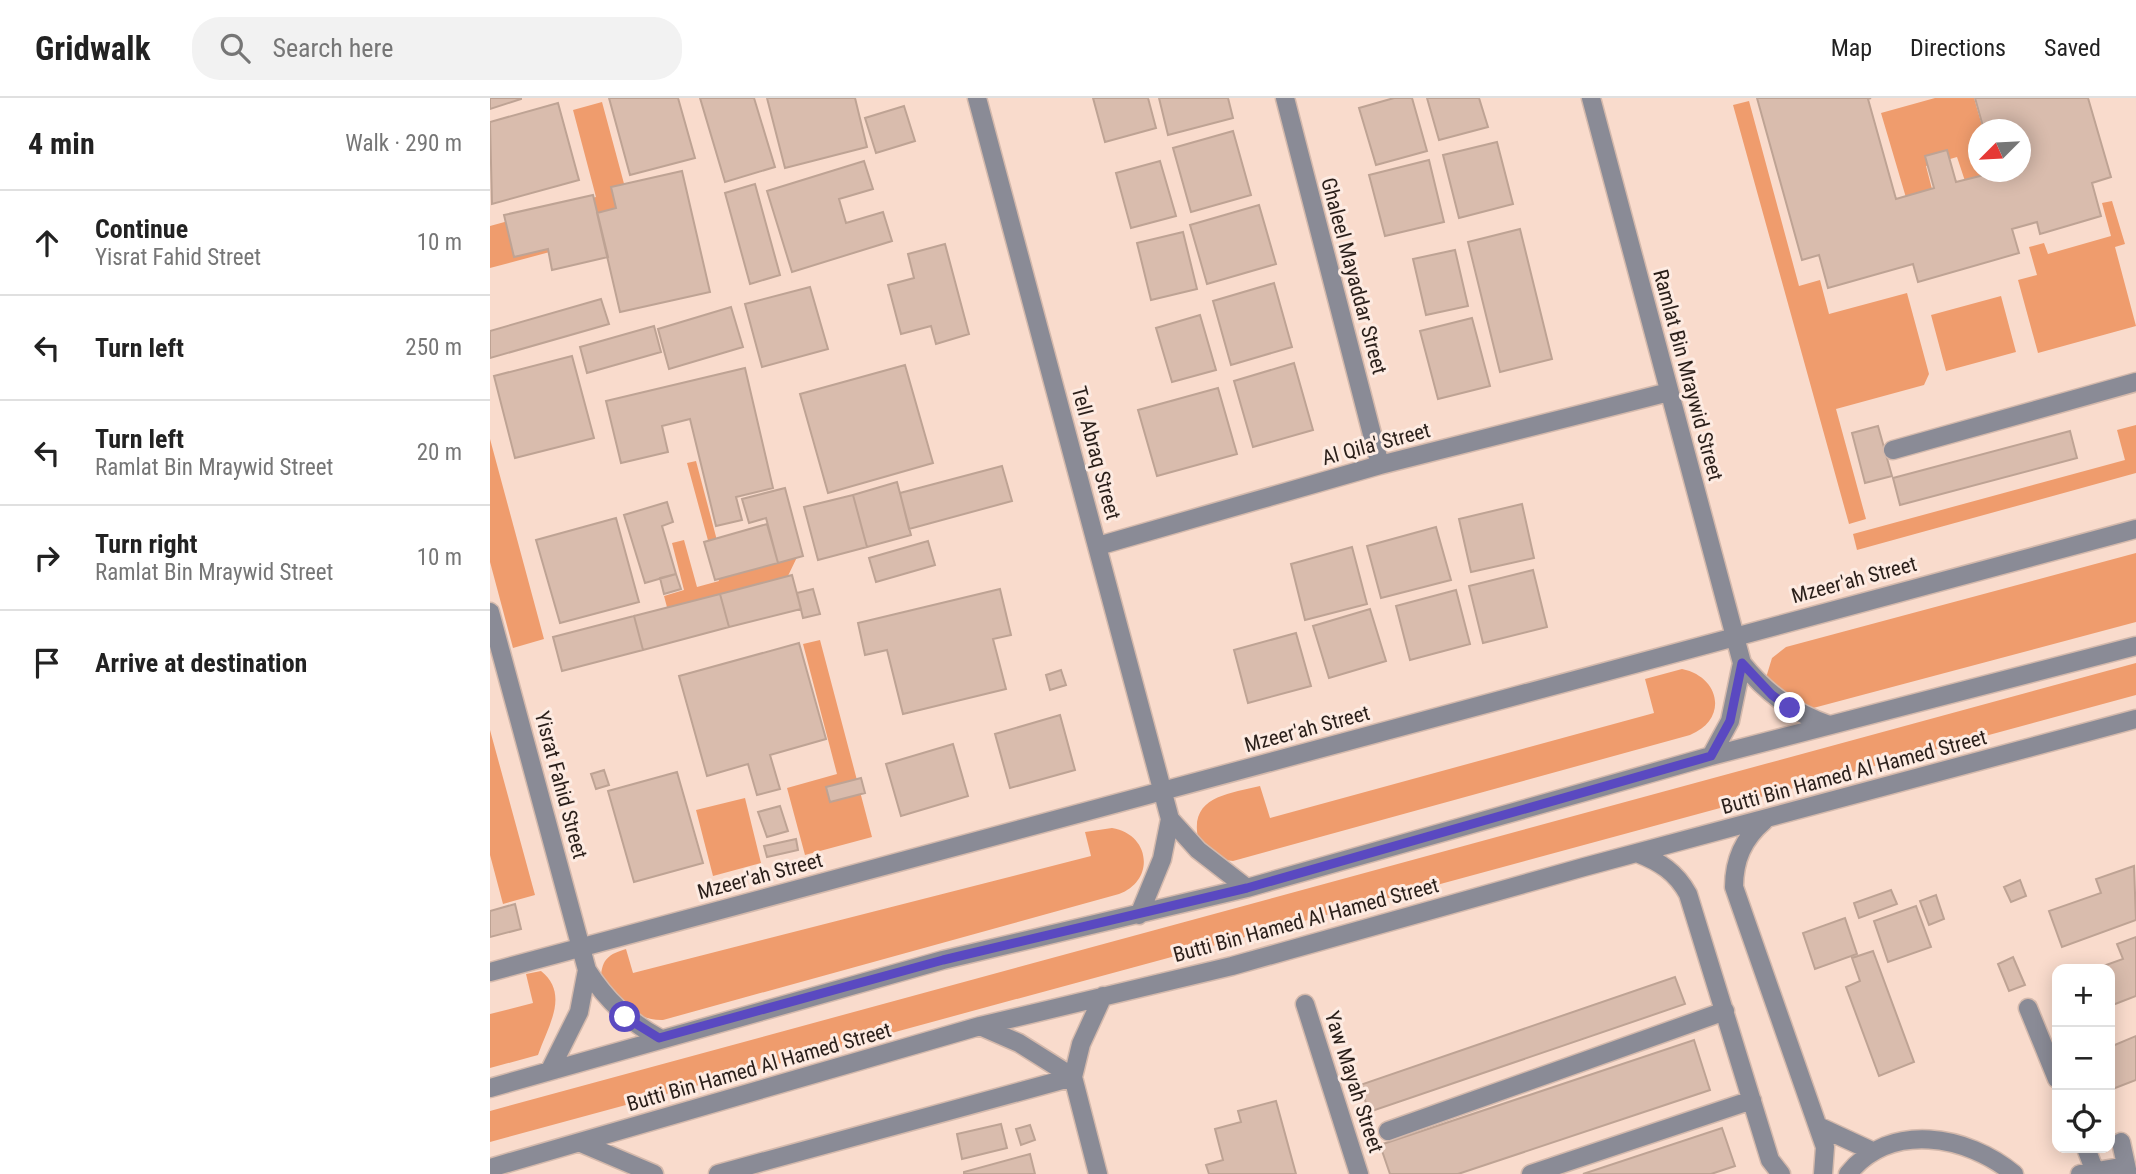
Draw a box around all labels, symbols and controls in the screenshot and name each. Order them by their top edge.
search box [192,17,682,80]
text: Gridwalk [35,29,150,68]
icon: search [216,29,254,67]
text: Search here [272,33,393,63]
text: Map [1831,34,1872,62]
text: Directions [1910,34,2006,62]
text: Saved [2044,34,2101,62]
north arrow [1968,119,2031,182]
text: 4 min [28,126,95,161]
text: Walk · 290 m [345,130,462,157]
street label: Ghaleel Mayaddar Street [1316,175,1392,377]
text: Continue [95,214,188,244]
icon: ahead [28,224,66,262]
text: 10 m [417,229,462,256]
text: Yisrat Fahid Street [95,244,261,271]
street label: Ramlat Bin Mraywid Street [1648,267,1728,483]
icon: left [28,329,66,367]
text: Turn left [95,333,184,363]
text: 250 m [405,334,462,361]
street label: Tell Abraq Street [1067,384,1125,522]
street label: Al Qila' Street [1319,418,1433,470]
text: Turn left [95,424,184,454]
icon: left [28,434,66,472]
text: 20 m [417,439,462,466]
text: Ramlat Bin Mraywid Street [95,454,333,481]
text: Turn right [95,529,197,559]
icon: right [28,539,66,577]
text: 10 m [417,544,462,571]
street label: Mzeer'ah Street [1789,552,1919,608]
text: Ramlat Bin Mraywid Street [95,559,333,586]
icon: arrive [28,644,66,682]
text: Arrive at destination [95,648,307,678]
route end [1774,692,1805,723]
street label: Mzeer'ah Street [1242,701,1372,757]
street label: Yisrat Fahid Street [530,709,592,861]
street label: Butti Bin Hamed Al Hamed Street [1719,725,1989,819]
street label: Mzeer'ah Street [695,848,825,904]
street label: Butti Bin Hamed Al Hamed Street [1171,873,1441,967]
map controls [2052,964,2115,1153]
button: + [2052,964,2115,1027]
route start [609,1001,640,1032]
street label: Yaw Mayah Street [1320,1008,1388,1156]
street label: Butti Bin Hamed Al Hamed Street [624,1018,894,1116]
button: − [2052,1027,2115,1090]
button: locate [2052,1090,2115,1153]

